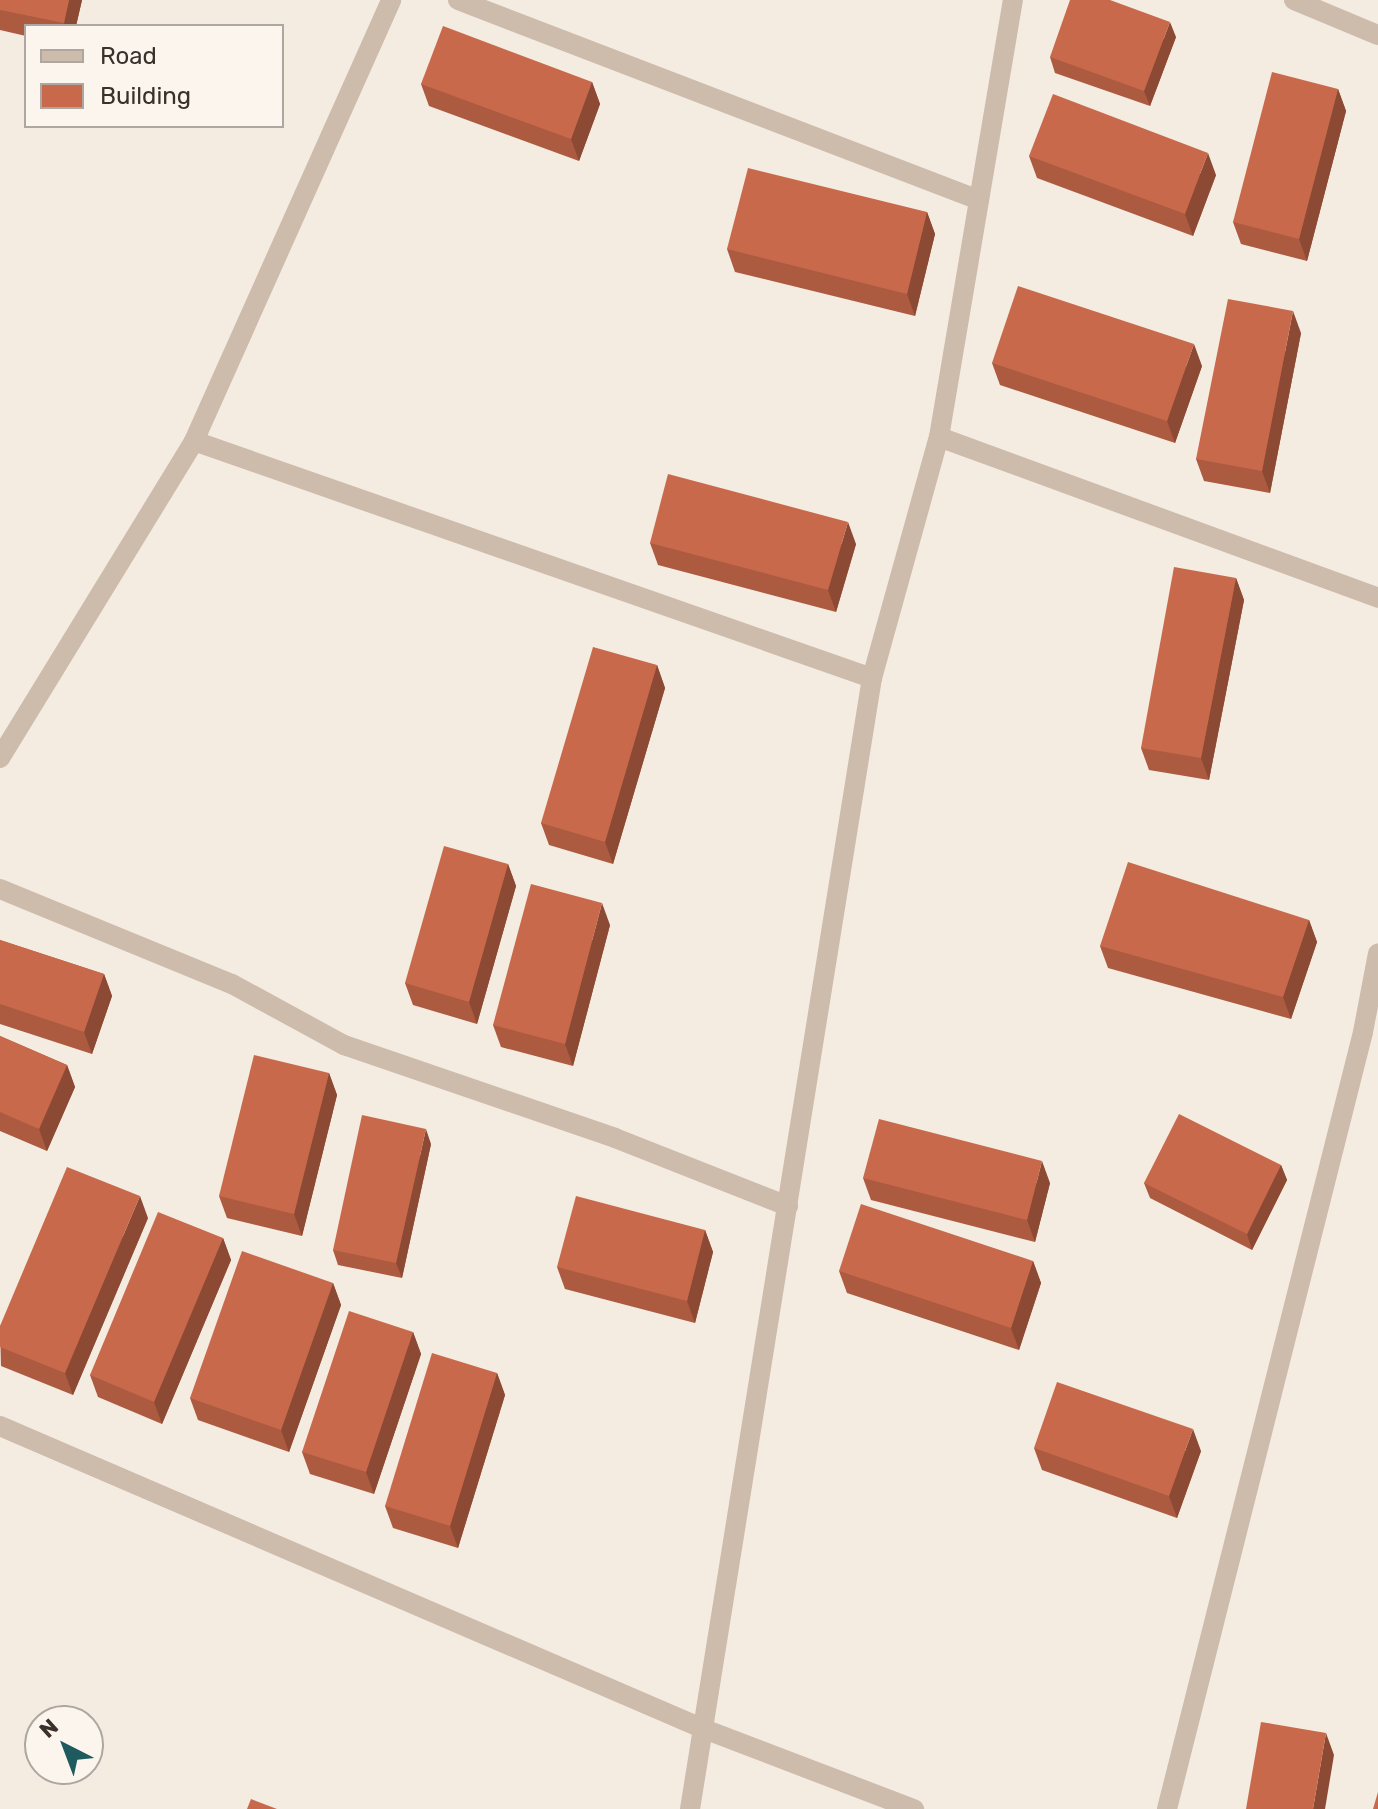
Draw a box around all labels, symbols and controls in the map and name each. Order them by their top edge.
legend [24,24,284,128]
text: Road [100,42,157,70]
text: Building [100,82,191,110]
north arrow [24,1705,104,1785]
text: N [34,1713,64,1744]

